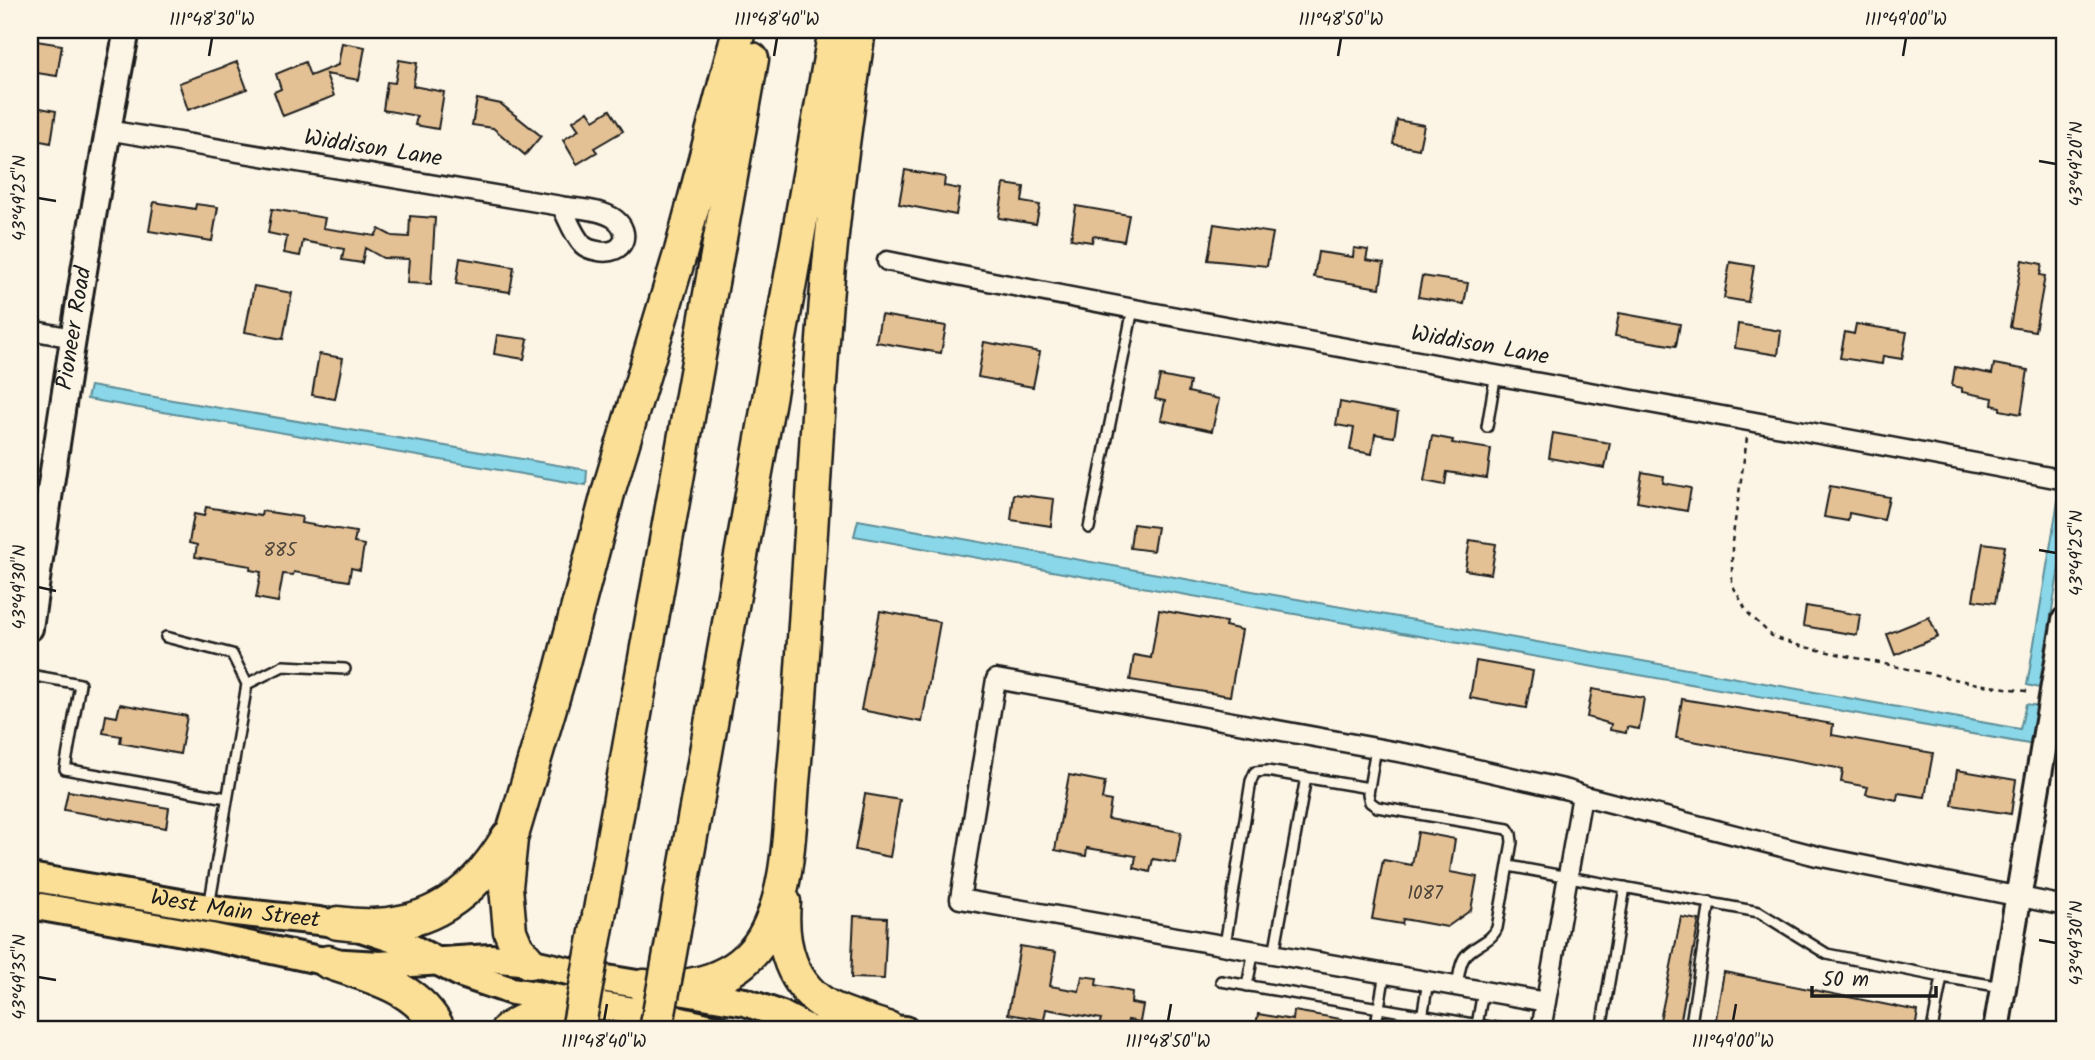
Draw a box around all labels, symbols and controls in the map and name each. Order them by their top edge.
text: 111°48'30"W [169,6,255,35]
text: 111°48'40"W [734,6,820,35]
text: 111°48'50"W [1298,6,1384,35]
text: 111°49'00"W [1865,6,1947,35]
street label: Widdison Lane [301,120,445,178]
text: 43°49'20"N [2063,121,2092,207]
text: 43°49'25"N [6,155,35,241]
street label: Pioneer Road [47,263,102,393]
street label: Widdison Lane [1408,316,1552,376]
text: 43°49'25"N [2063,510,2092,596]
house number: 885 [263,536,298,566]
text: 43°49'30"N [6,544,35,630]
house number: 1087 [1407,879,1444,909]
street label: West Main Street [148,880,323,939]
text: 43°49'30"N [2063,900,2092,986]
text: 43°49'35"N [6,934,35,1020]
scale bar [1812,955,1936,999]
text: 50 m [1822,964,1869,997]
text: 111°48'40"W [561,1028,647,1057]
text: 111°48'50"W [1125,1028,1211,1057]
text: 111°49'00"W [1692,1028,1774,1057]

